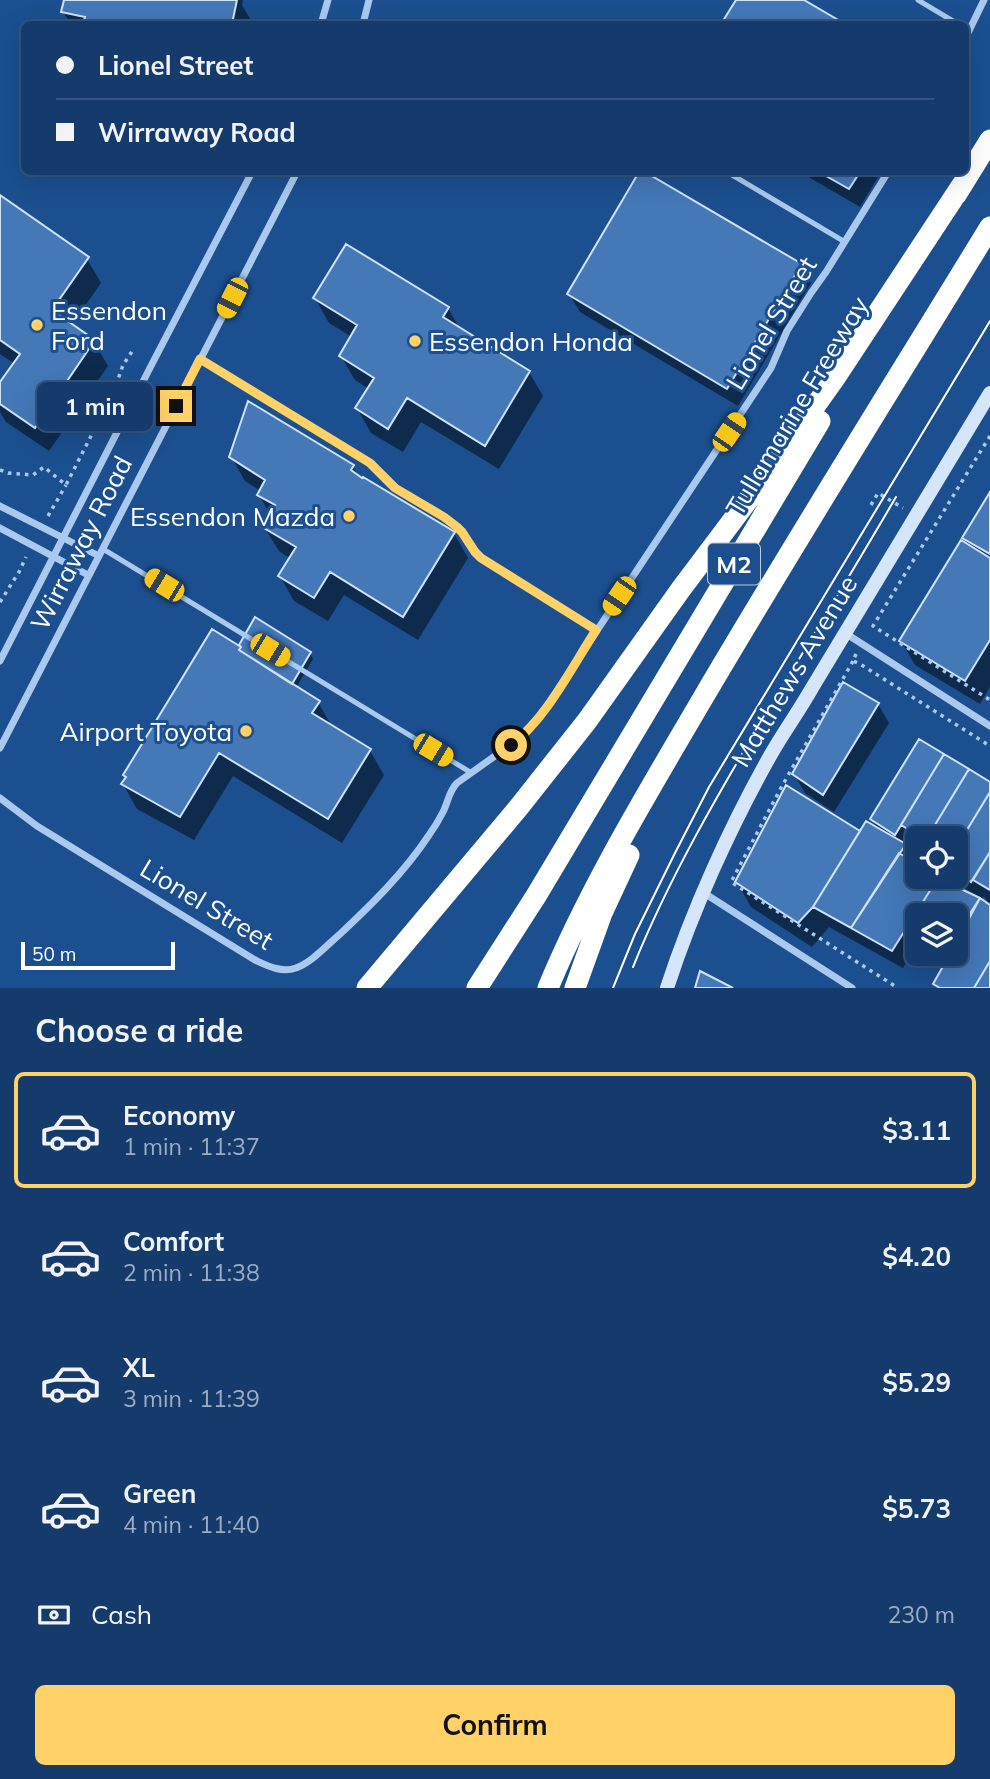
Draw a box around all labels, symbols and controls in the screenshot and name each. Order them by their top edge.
text: Lionel Street [98,49,253,82]
text: Wirraway Road [98,116,296,149]
street label: Lionel Street [718,250,824,396]
car [214,275,251,321]
street label: Tullamarine Freeway [718,290,876,522]
place label: Essendon Ford [51,294,167,357]
marker: Essendon Ford [29,317,45,333]
place label: Essendon Honda [429,325,633,358]
marker: Essendon Honda [407,333,423,349]
callout: 1 min [36,382,152,430]
route end [160,390,192,422]
text: 1 min [65,392,125,421]
car [709,409,750,455]
street label: Wirraway Road [23,450,139,636]
place label: Essendon Mazda [130,500,335,533]
marker: Essendon Mazda [341,508,357,524]
road number: M2 [708,544,760,584]
car [141,565,188,605]
street label: Matthews Avenue [724,569,864,773]
car [599,573,640,619]
car [247,630,294,670]
place label: Airport Toyota [59,715,232,748]
marker: Airport Toyota [238,723,254,739]
route start [495,729,527,761]
car [410,730,457,770]
map controls [905,826,968,966]
button: locate [905,826,968,889]
street label: Lionel Street [134,851,280,957]
button: layers [905,903,968,966]
scale bar [21,939,175,971]
text: 50 m [32,942,76,966]
text: Choose a ride [35,1010,243,1050]
icon: car [39,1099,102,1162]
text: Economy [123,1099,235,1132]
text: $3.11 [882,1114,951,1147]
text: 1 min · 11:37 [123,1132,260,1161]
icon: car [39,1225,102,1288]
text: Comfort [123,1225,224,1258]
text: $4.20 [882,1240,951,1273]
text: 2 min · 11:38 [123,1258,260,1287]
icon: car [39,1351,102,1414]
text: XL [123,1351,155,1384]
text: $5.29 [882,1366,951,1399]
text: 3 min · 11:39 [123,1384,260,1413]
icon: car [39,1477,102,1540]
text: Green [123,1477,196,1510]
text: $5.73 [882,1492,951,1525]
text: 4 min · 11:40 [123,1510,260,1539]
icon: cash [35,1596,73,1634]
text: Cash [91,1598,152,1631]
text: 230 m [887,1600,955,1629]
button: Confirm [35,1685,955,1765]

